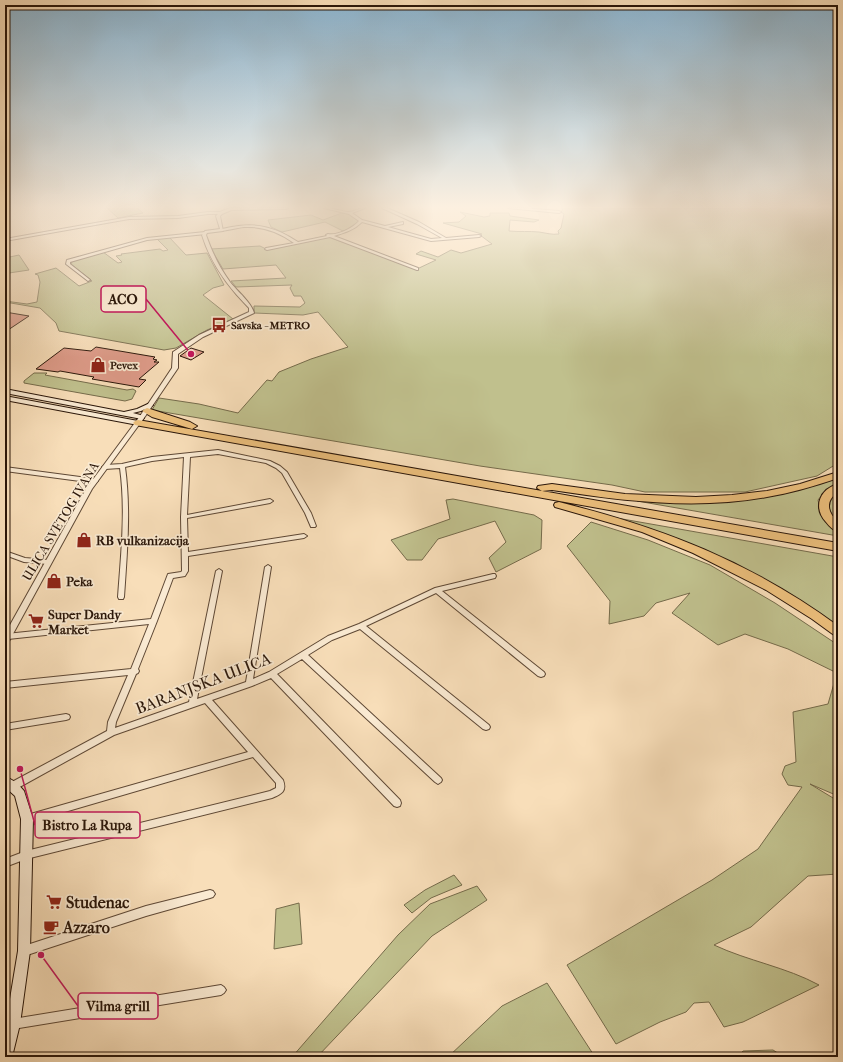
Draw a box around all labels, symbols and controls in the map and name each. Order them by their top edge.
callout: ACO [101,286,146,312]
text: ACO [107,291,138,308]
bus stop icon: Savska - METRO [210,316,228,334]
place label: Savska - METRO [231,319,310,332]
shop icon: Pevex [89,356,107,374]
place label: Pevex [110,359,138,372]
street label: ULICA SVETOG IVANA [19,458,102,584]
shop icon: RB vulkanizacija [75,531,93,549]
place label: RB vulkanizacija [96,533,190,548]
shop icon: Peka [45,572,63,590]
place label: Peka [66,574,94,589]
place label: Super Dandy Market [47,607,122,637]
supermarket icon: Super Dandy Market [27,612,45,630]
street label: BARANJSKA ULICA [133,649,274,718]
callout: Bistro La Rupa [35,812,140,838]
text: Bistro La Rupa [42,817,132,834]
supermarket icon: Studenac [45,893,63,911]
place label: Studenac [66,893,129,912]
cafe icon: Azzaro [42,918,60,936]
place label: Azzaro [62,918,110,937]
callout: Vilma grill [78,993,158,1019]
text: Vilma grill [85,998,150,1015]

